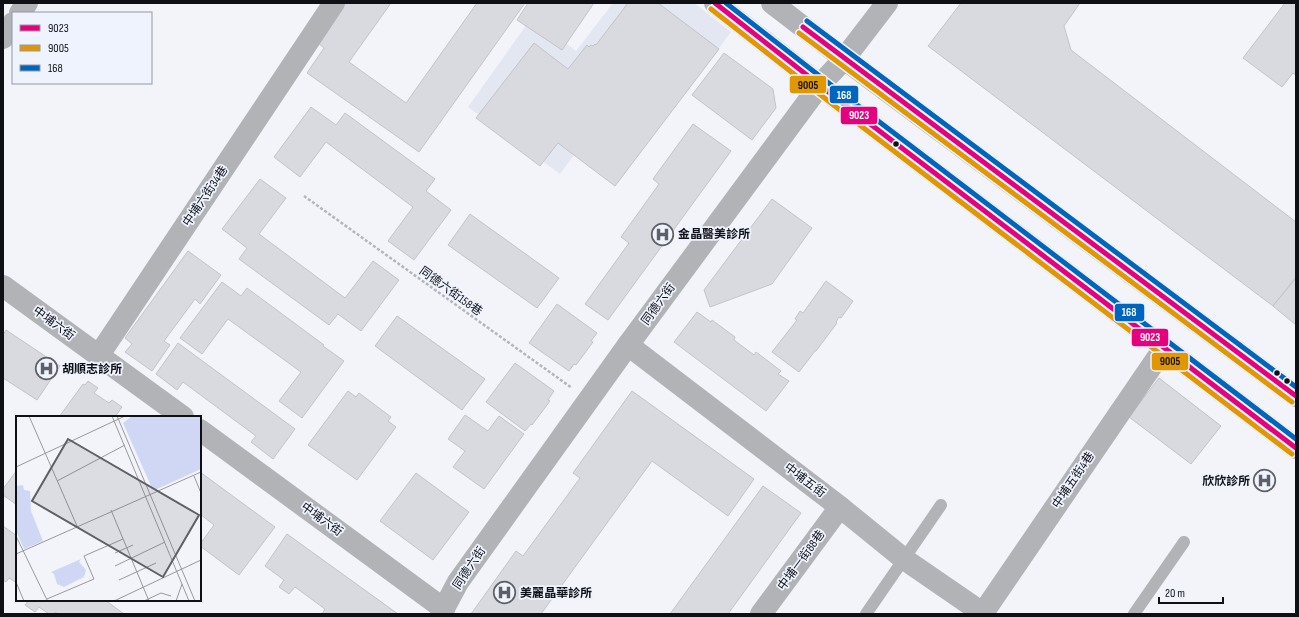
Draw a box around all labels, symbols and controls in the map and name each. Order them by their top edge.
legend [12,12,152,84]
text: 9023 [48,21,69,36]
text: 9005 [48,41,69,56]
text: 168 [48,61,63,76]
line badge: 9005 [789,75,827,94]
text: 9005 [798,79,818,92]
line badge: 168 [829,85,859,104]
text: 168 [837,89,851,102]
line badge: 9023 [840,106,878,125]
text: 9023 [849,109,869,122]
unlabelled marker [891,139,901,149]
street label: 中埔六街34巷 [180,163,231,230]
hospital icon: 金晶醫美診所 [650,221,676,247]
place label: 金晶醫美診所 [678,227,750,242]
street label: 同德六街158巷 [416,264,485,319]
street label: 同德六街 [638,280,679,328]
street label: 中埔六街 [30,303,78,344]
line badge: 168 [1114,303,1145,322]
text: 168 [1122,306,1136,319]
line badge: 9023 [1131,328,1169,347]
text: 9023 [1140,331,1160,344]
line badge: 9005 [1151,352,1189,371]
text: 9005 [1160,355,1180,368]
hospital icon: 胡順志診所 [33,356,59,382]
place label: 胡順志診所 [62,362,122,377]
unlabelled marker [1272,368,1282,378]
unlabelled marker [1282,376,1292,386]
inset map [16,416,201,601]
street label: 中埔五街4巷 [1049,449,1098,511]
street label: 中埔五街 [781,460,828,501]
hospital icon: 欣欣診所 [1252,468,1278,494]
place label: 欣欣診所 [1202,474,1250,489]
street label: 中埔六街 [298,499,346,540]
street label: 中埔一街88巷 [775,527,828,593]
street label: 同德六街 [450,544,489,592]
scale bar [1159,579,1223,605]
hospital icon: 美麗晶華診所 [492,580,518,606]
place label: 美麗晶華診所 [520,586,592,601]
text: 20 m [1165,586,1185,601]

